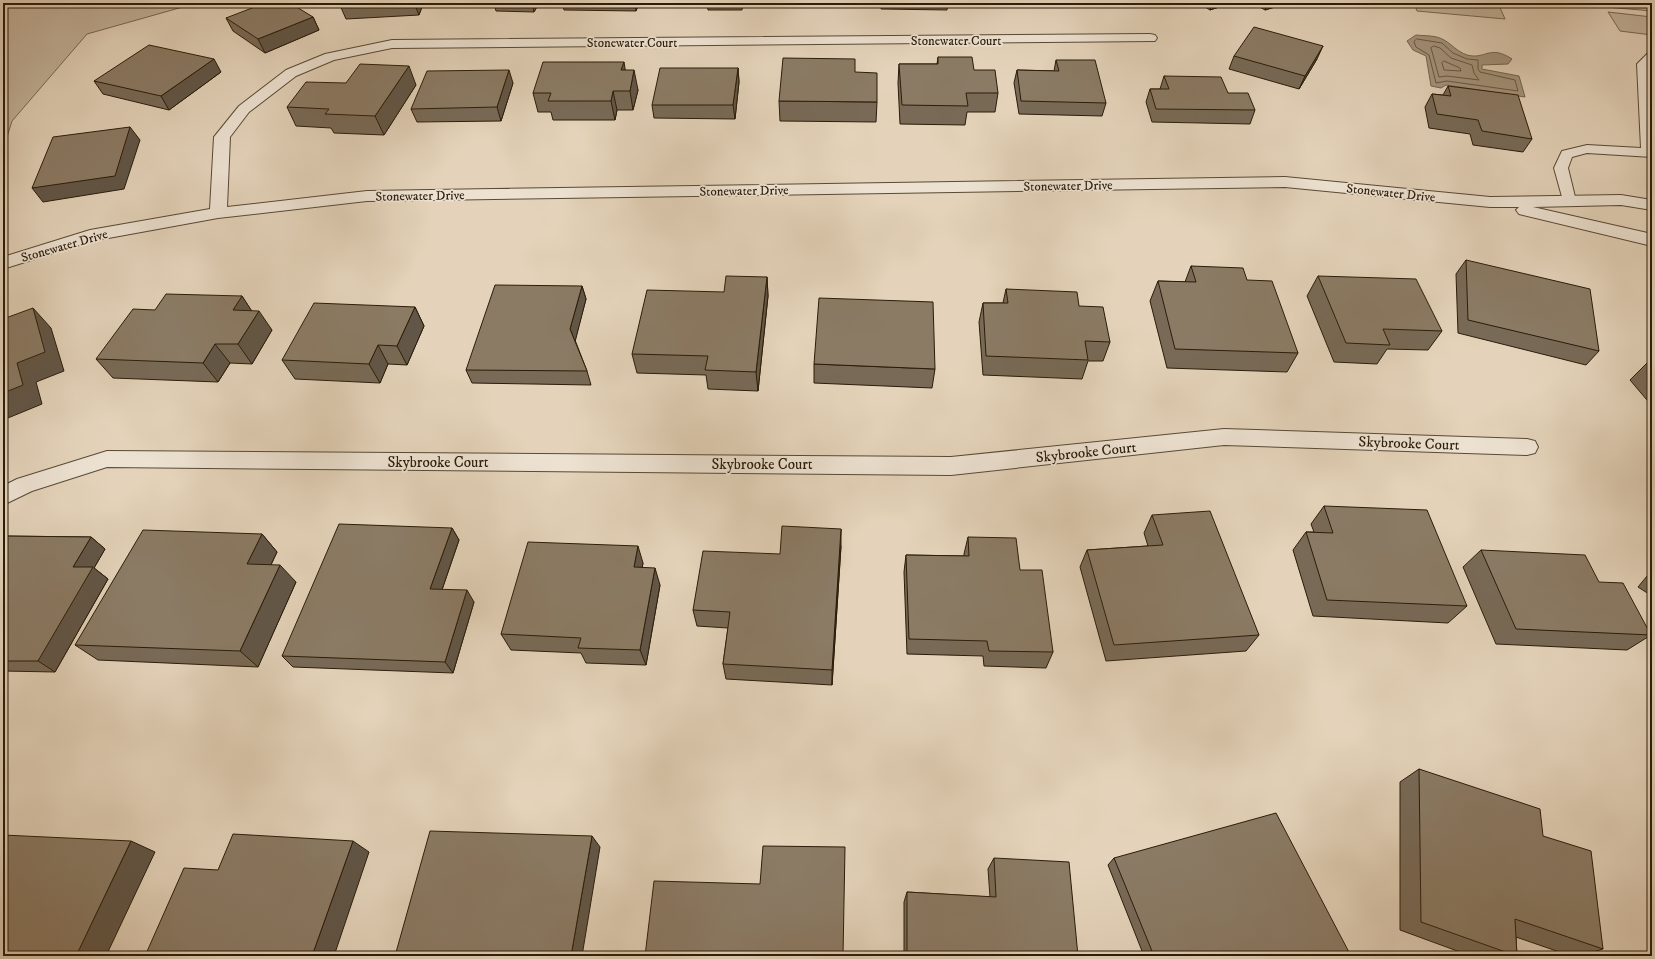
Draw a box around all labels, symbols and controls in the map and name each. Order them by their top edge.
street label: Stonewater Court [911,33,1001,49]
street label: Stonewater Court [587,35,677,51]
street label: Stonewater Drive [1023,177,1113,195]
street label: Stonewater Drive [1346,180,1436,206]
street label: Stonewater Drive [699,182,789,200]
street label: Stonewater Drive [375,187,465,205]
street label: Stonewater Drive [19,226,109,266]
street label: Skybrooke Court [1358,432,1460,455]
street label: Skybrooke Court [1035,438,1138,467]
street label: Skybrooke Court [387,453,489,472]
street label: Skybrooke Court [711,455,813,474]

